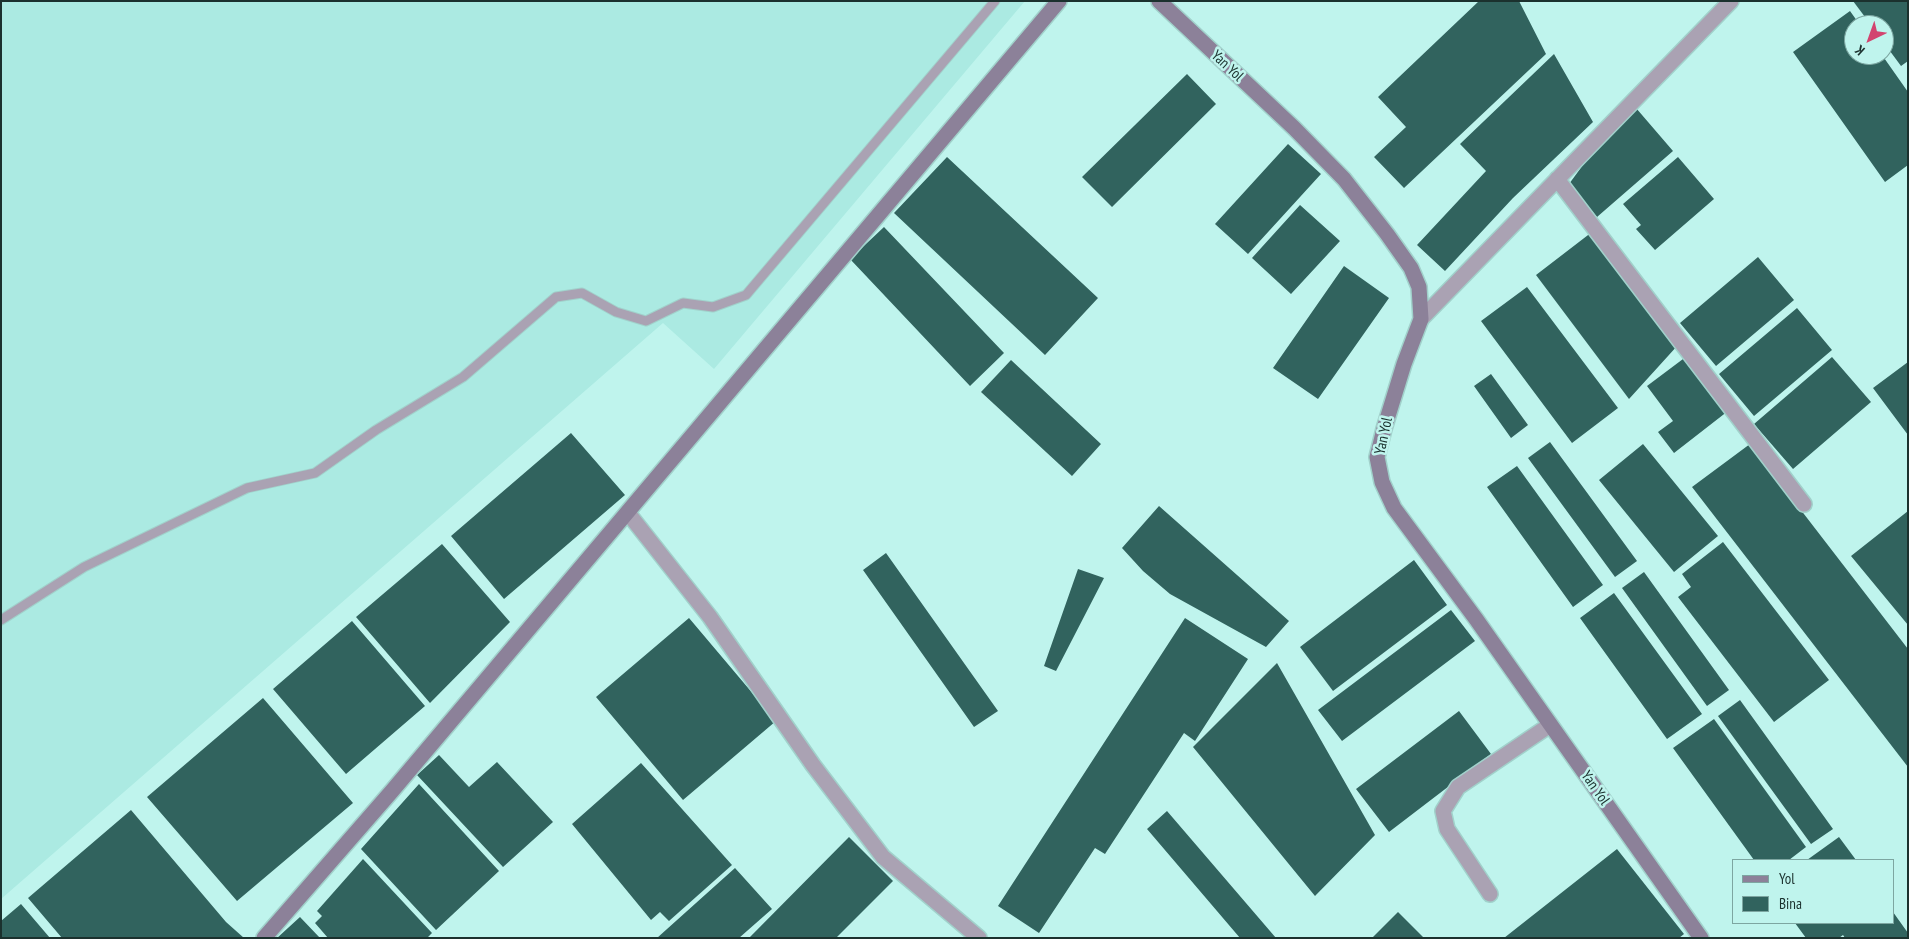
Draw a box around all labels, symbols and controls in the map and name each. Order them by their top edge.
north arrow [1844,15,1894,65]
text: K [1851,41,1868,60]
street label: Yan Yol [1207,47,1247,85]
street label: Yan Yol [1371,416,1397,456]
street label: Yan Yol [1577,768,1613,808]
legend [1732,859,1894,924]
text: Yol [1779,869,1795,888]
text: Bina [1779,894,1802,913]

